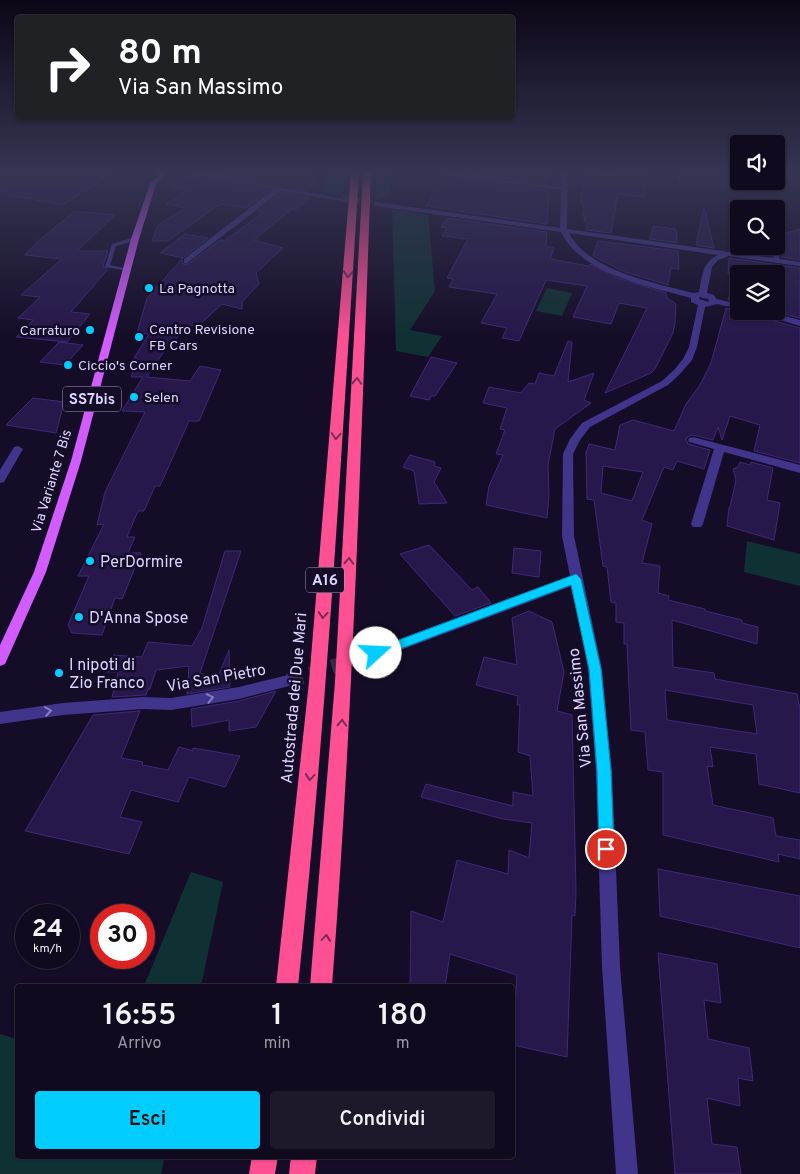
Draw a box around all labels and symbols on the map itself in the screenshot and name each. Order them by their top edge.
one-way arrow [342,270,353,278]
place label: La Pagnotta [159,281,235,298]
marker: La Pagnotta [143,282,155,294]
place label: Centro Revisione FB Cars [149,322,255,355]
place label: Carraturo [20,323,80,340]
marker: Carraturo [84,324,96,336]
marker: Centro Revisione FB Cars [133,331,145,343]
place label: Ciccio's Corner [78,358,173,375]
marker: Ciccio's Corner [62,359,74,371]
one-way arrow [352,377,363,385]
road number: SS7bis [63,386,121,412]
place label: Selen [144,390,179,407]
marker: Selen [128,391,140,403]
street label: Via Variante 7 Bis [29,428,76,535]
one-way arrow [331,432,342,440]
place label: PerDormire [100,553,183,573]
marker: PerDormire [84,555,96,567]
one-way arrow [344,557,355,565]
road number: A16 [306,568,344,592]
place label: D'Anna Spose [89,609,188,629]
marker: D'Anna Spose [73,611,85,623]
one-way arrow [317,611,328,619]
street label: Autostrada dei Due Mari [278,612,312,785]
position arrow [349,626,401,678]
street label: Via San Massimo [565,647,597,769]
place label: I nipoti di Zio Franco [69,656,145,694]
street label: Via San Pietro [165,660,268,698]
marker: I nipoti di Zio Franco [53,667,65,679]
one-way arrow [206,694,214,704]
one-way arrow [45,706,53,717]
one-way arrow [336,719,347,727]
one-way arrow [305,773,316,781]
pin [585,828,627,870]
speed limit sign: 30 [90,904,155,969]
one-way arrow [320,933,331,941]

